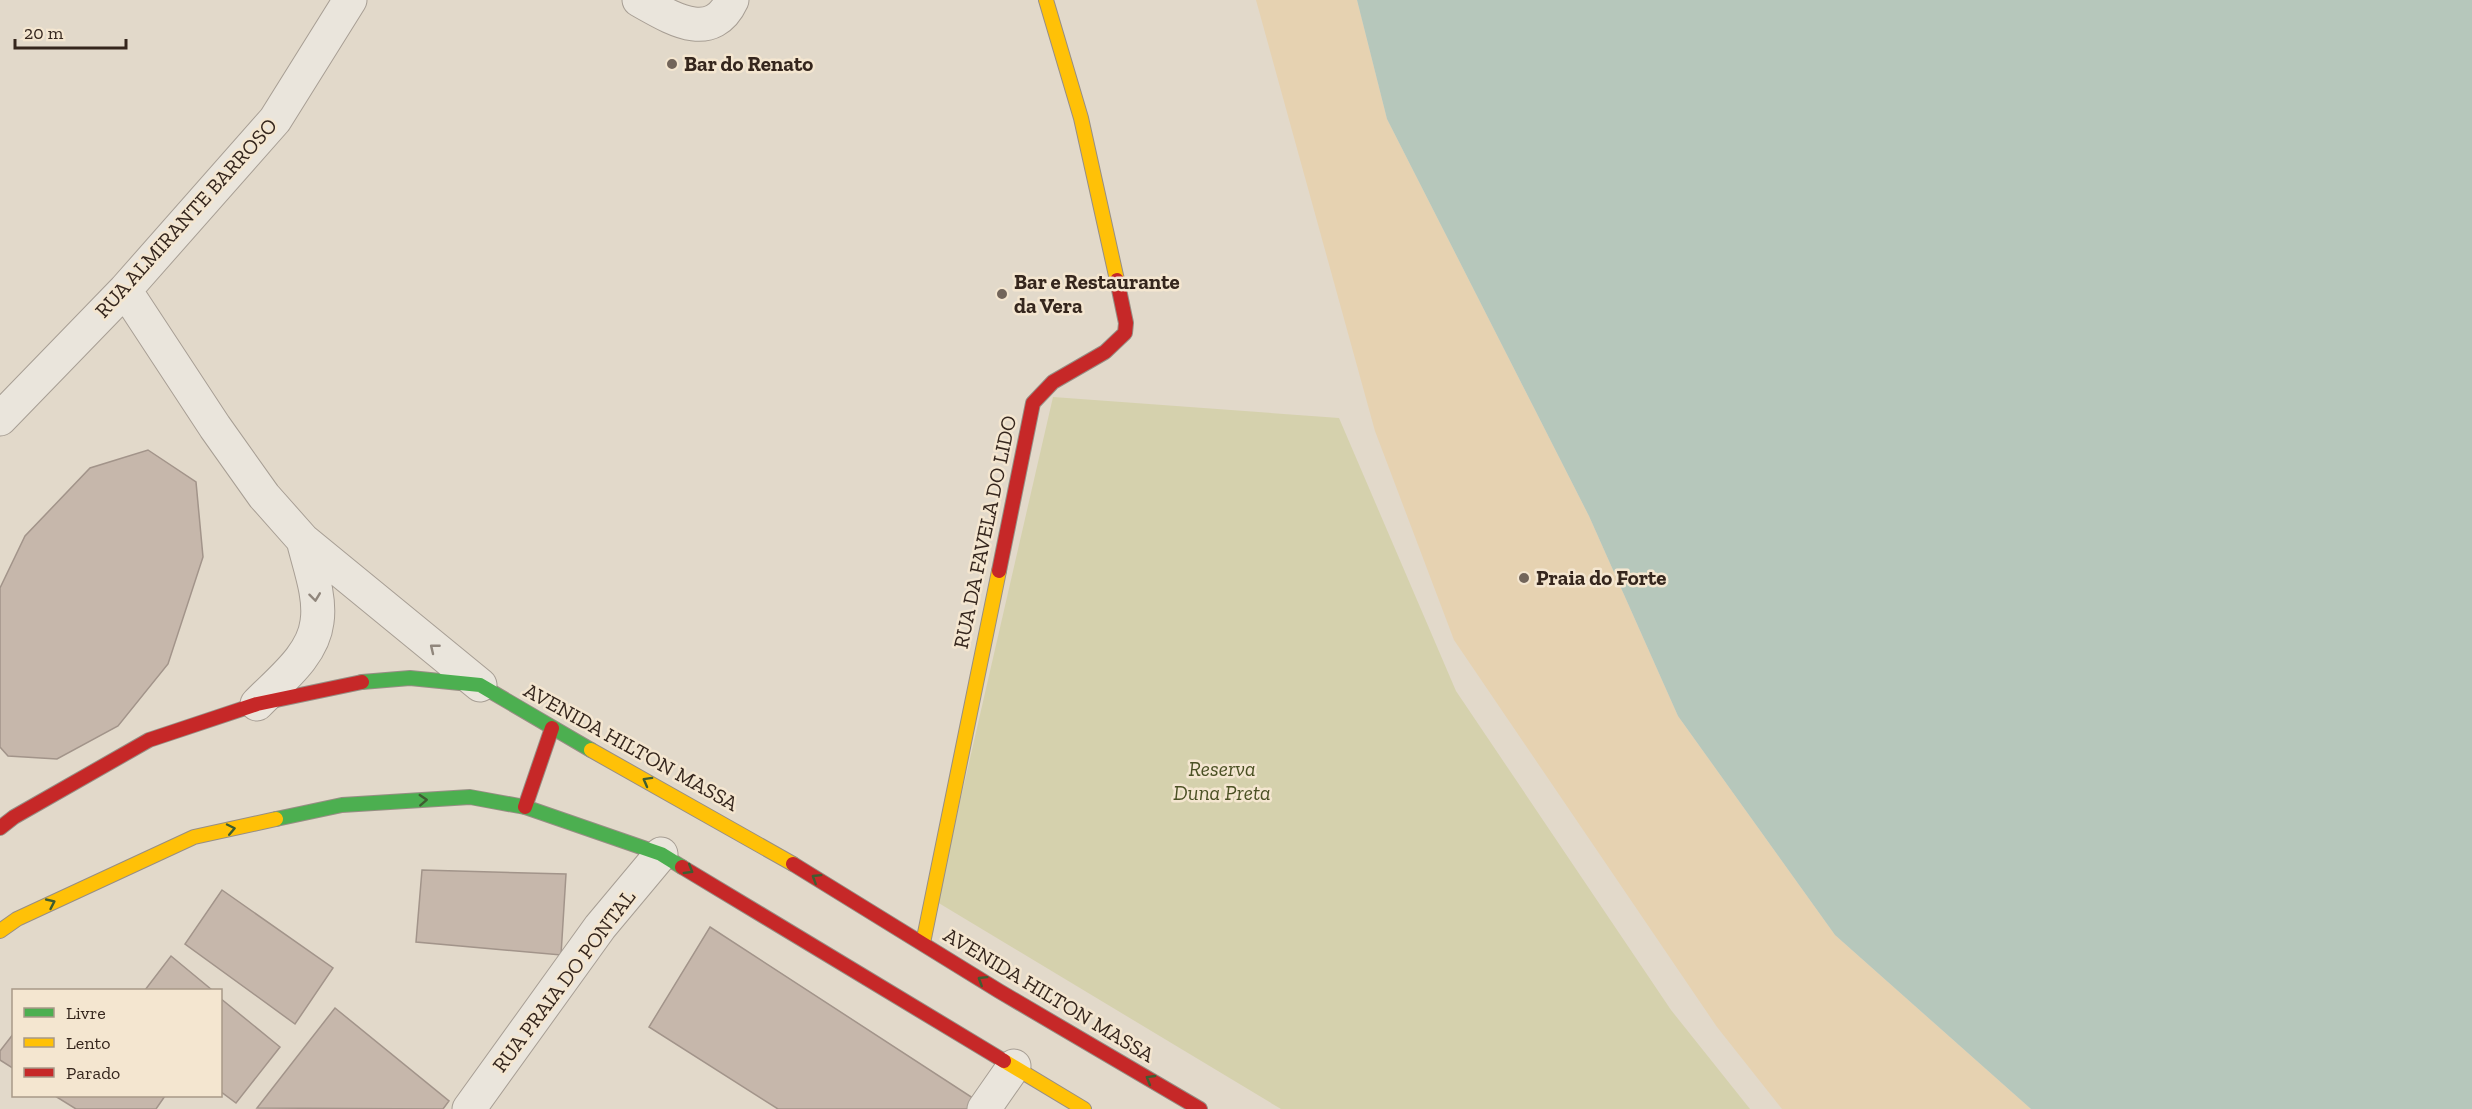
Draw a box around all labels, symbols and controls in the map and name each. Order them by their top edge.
scale bar [15,12,126,50]
text: 20 m [24,22,64,44]
place label: Bar do Renato [684,51,813,76]
marker: Bar do Renato [665,57,679,71]
street label: RUA ALMIRANTE BARROSO [89,113,282,323]
place label: Bar e Restaurante da Vera [1014,269,1180,318]
marker: Bar e Restaurante da Vera [995,287,1009,301]
street label: RUA DA FAVELA DO LIDO [948,413,1021,651]
place label: Praia do Forte [1536,565,1666,590]
marker: Praia do Forte [1517,571,1531,585]
one-way arrow [308,592,321,601]
one-way arrow [430,644,441,655]
street label: AVENIDA HILTON MASSA [520,677,743,816]
park label: Reserva Duna Preta [1173,756,1271,805]
one-way arrow [643,777,653,788]
one-way arrow [419,794,428,807]
one-way arrow [225,823,235,836]
one-way arrow [683,863,693,875]
one-way arrow [812,873,822,885]
street label: RUA PRAIA DO PONTAL [487,884,641,1077]
one-way arrow [45,899,56,911]
street label: AVENIDA HILTON MASSA [939,922,1159,1068]
one-way arrow [978,976,988,988]
legend [12,989,222,1097]
text: Livre [66,1002,106,1024]
text: Lento [66,1032,111,1054]
text: Parado [66,1062,120,1084]
one-way arrow [1146,1075,1156,1087]

